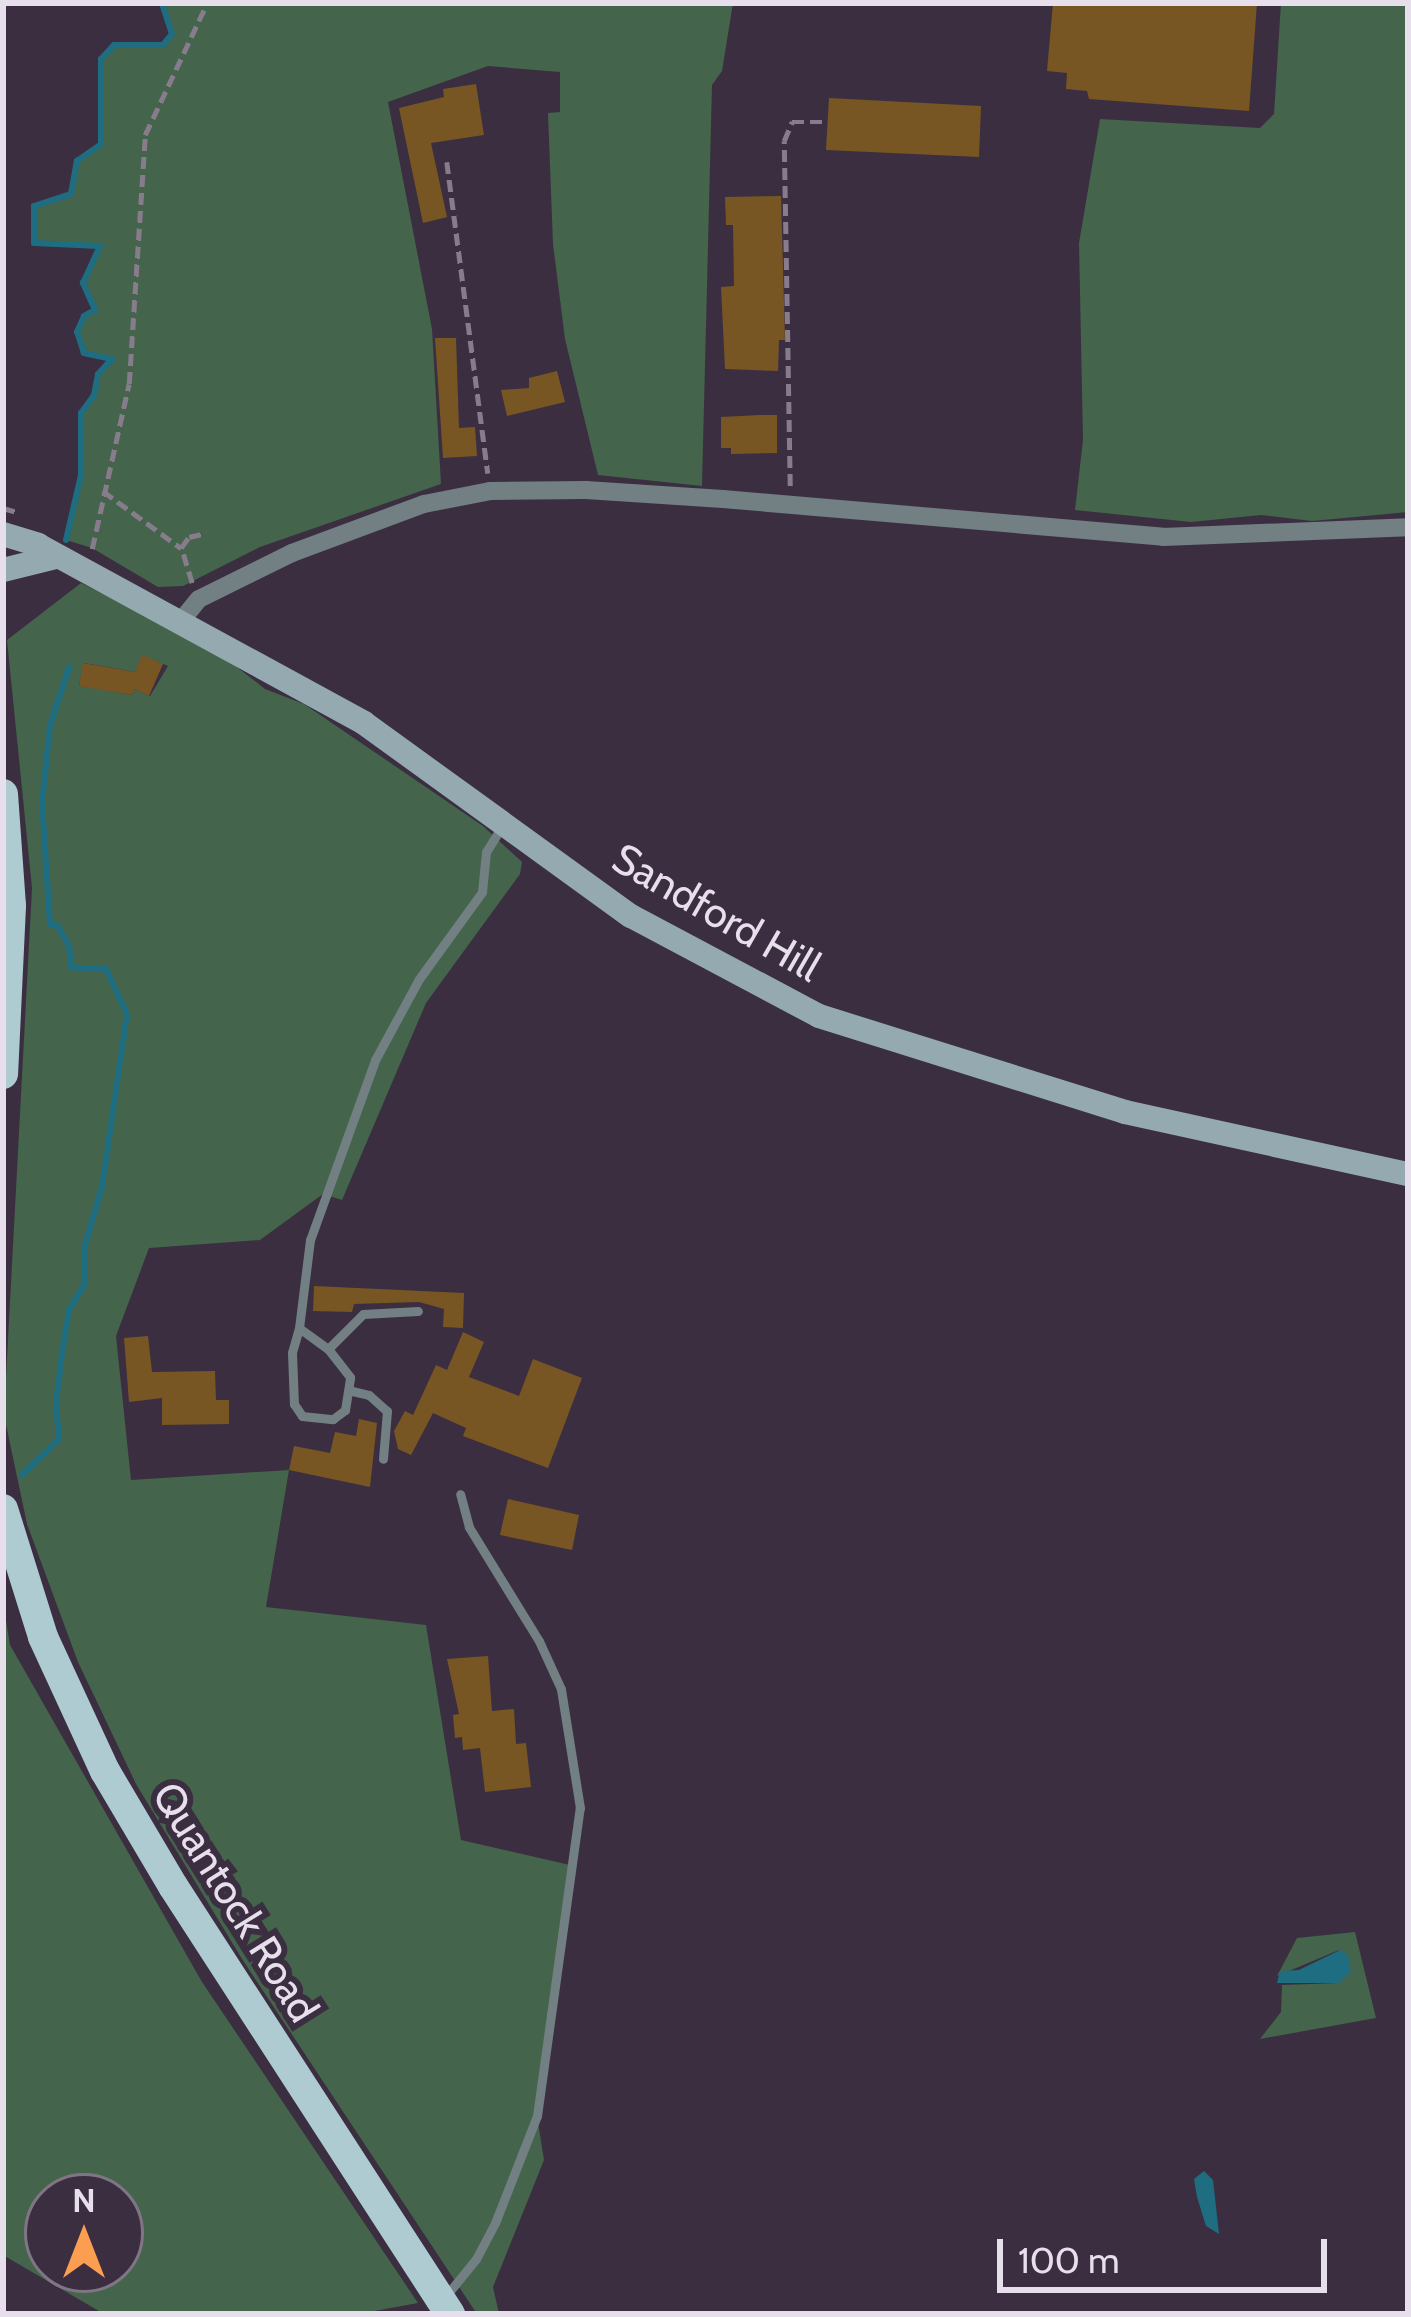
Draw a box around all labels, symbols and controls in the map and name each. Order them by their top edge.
street label: Sandford Hill [604,832,830,992]
street label: Quantock Road [142,1773,330,2031]
north arrow [24,2173,144,2293]
text: N [72,2180,96,2220]
scale bar [1003,2215,1333,2289]
text: 100 m [1018,2238,1120,2282]

